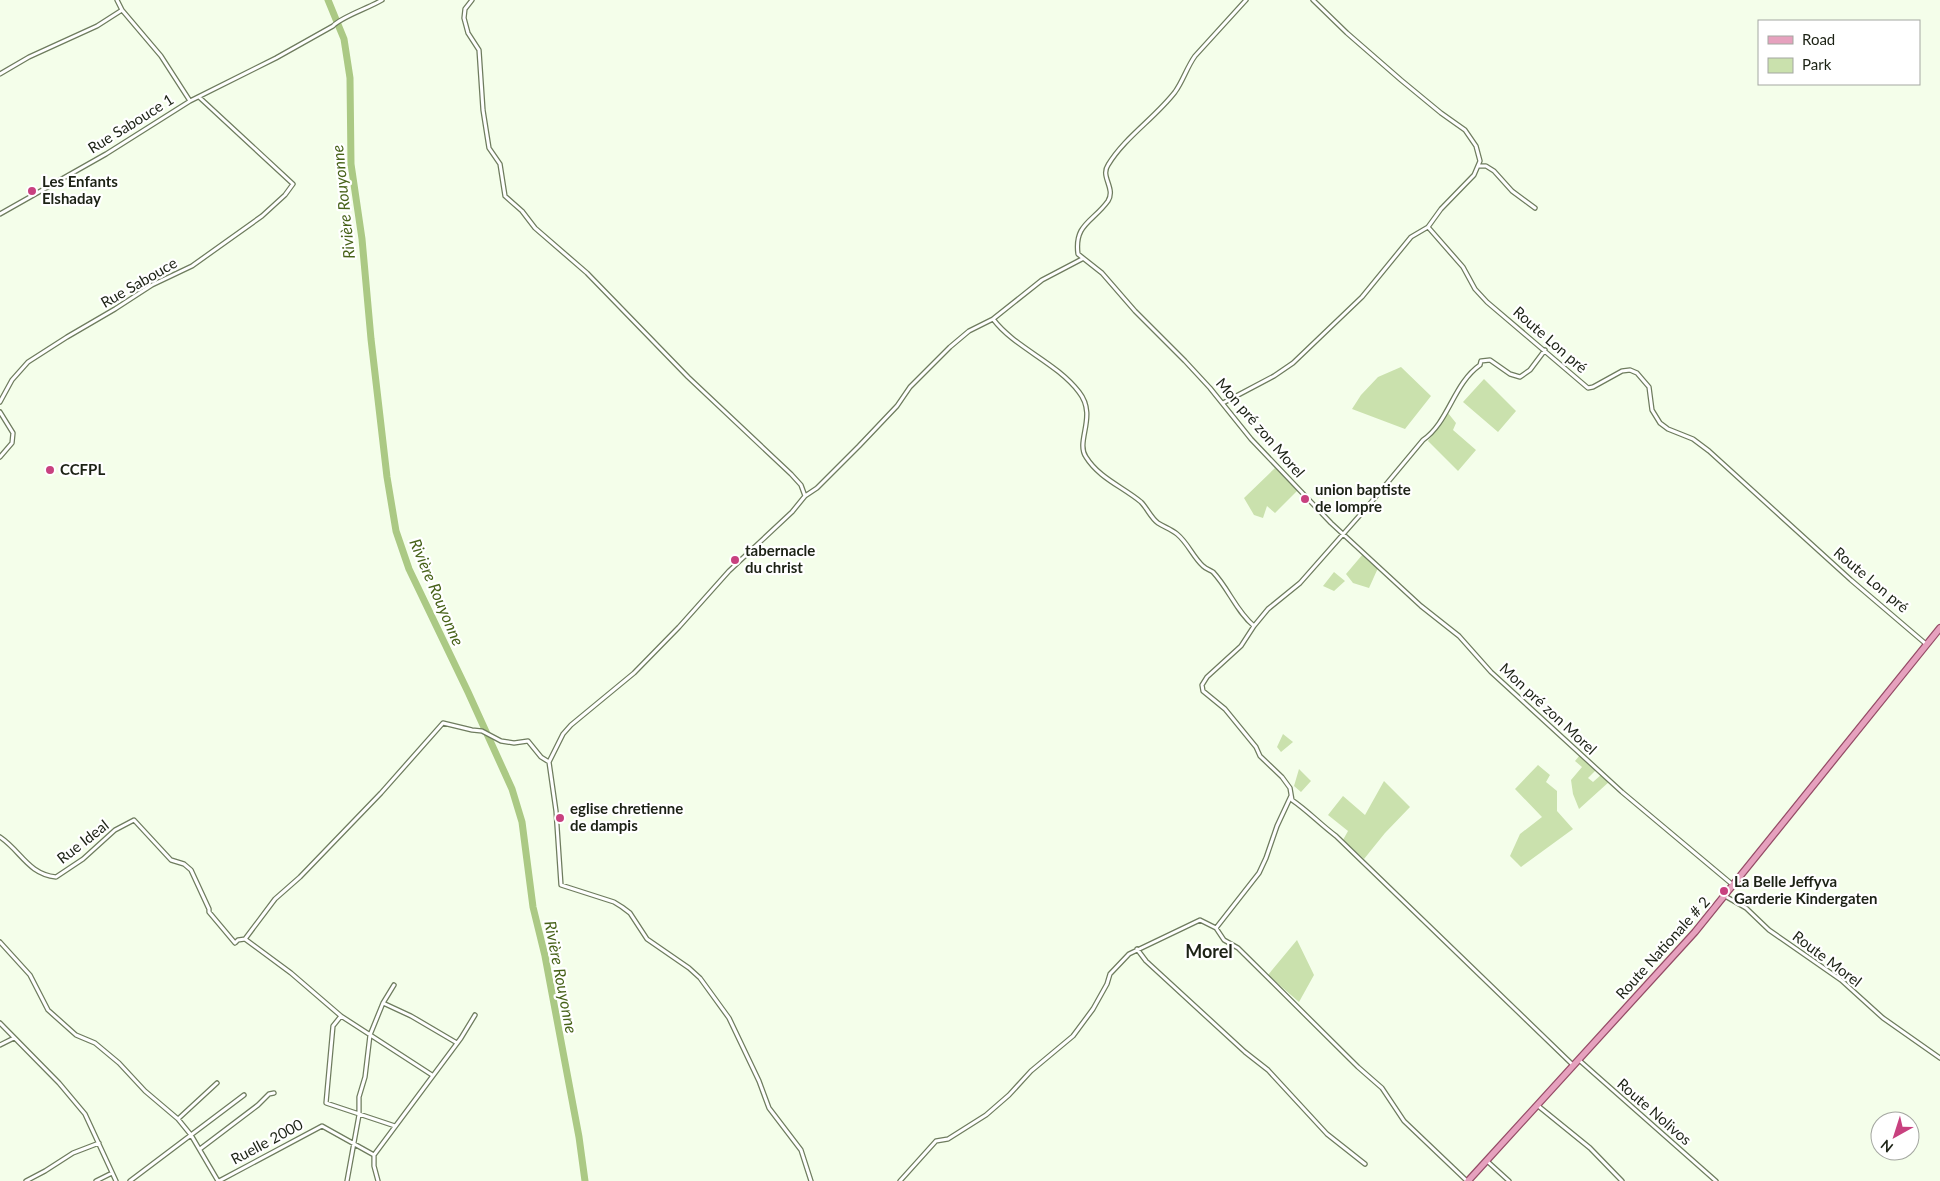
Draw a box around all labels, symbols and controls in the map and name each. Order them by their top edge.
legend [1758,20,1920,85]
text: Road [1802,30,1835,48]
text: Park [1802,55,1832,73]
street label: Rue Sabouce 1 [84,90,177,157]
water label: Rivière Rouyonne [327,144,358,260]
place label: Les Enfants Elshaday [42,172,118,207]
marker: Les Enfants Elshaday [26,185,38,197]
street label: Rue Sabouce [97,253,180,311]
street label: Route Lon pré [1510,302,1591,376]
street label: Mon pré zon Morel [1213,374,1309,481]
place label: CCFPL [60,460,105,478]
marker: CCFPL [44,464,56,476]
place label: union baptiste de lompre [1315,480,1411,515]
marker: union baptiste de lompre [1299,493,1311,505]
water label: Rivière Rouyonne [406,535,469,649]
place label: tabernacle du christ [745,541,815,576]
street label: Route Lon pré [1831,543,1913,616]
marker: tabernacle du christ [729,554,741,566]
street label: Mon pré zon Morel [1497,659,1601,758]
place label: eglise chretienne de dampis [570,799,683,834]
marker: eglise chretienne de dampis [554,812,566,824]
street label: Rue Ideal [53,815,112,867]
place label: La Belle Jeffyva Garderie Kindergaten [1734,872,1877,907]
marker: La Belle Jeffyva Garderie Kindergaten [1718,885,1730,897]
street label: Route Nationale # 2 [1612,892,1713,1002]
water label: Rivière Rouyonne [541,919,582,1035]
street label: Route Morel [1790,926,1866,990]
district label: Morel [1185,940,1233,962]
street label: Route Nolivos [1614,1074,1695,1148]
north arrow [1870,1111,1920,1161]
street label: Ruelle 2000 [227,1114,306,1168]
text: N [1877,1136,1896,1156]

